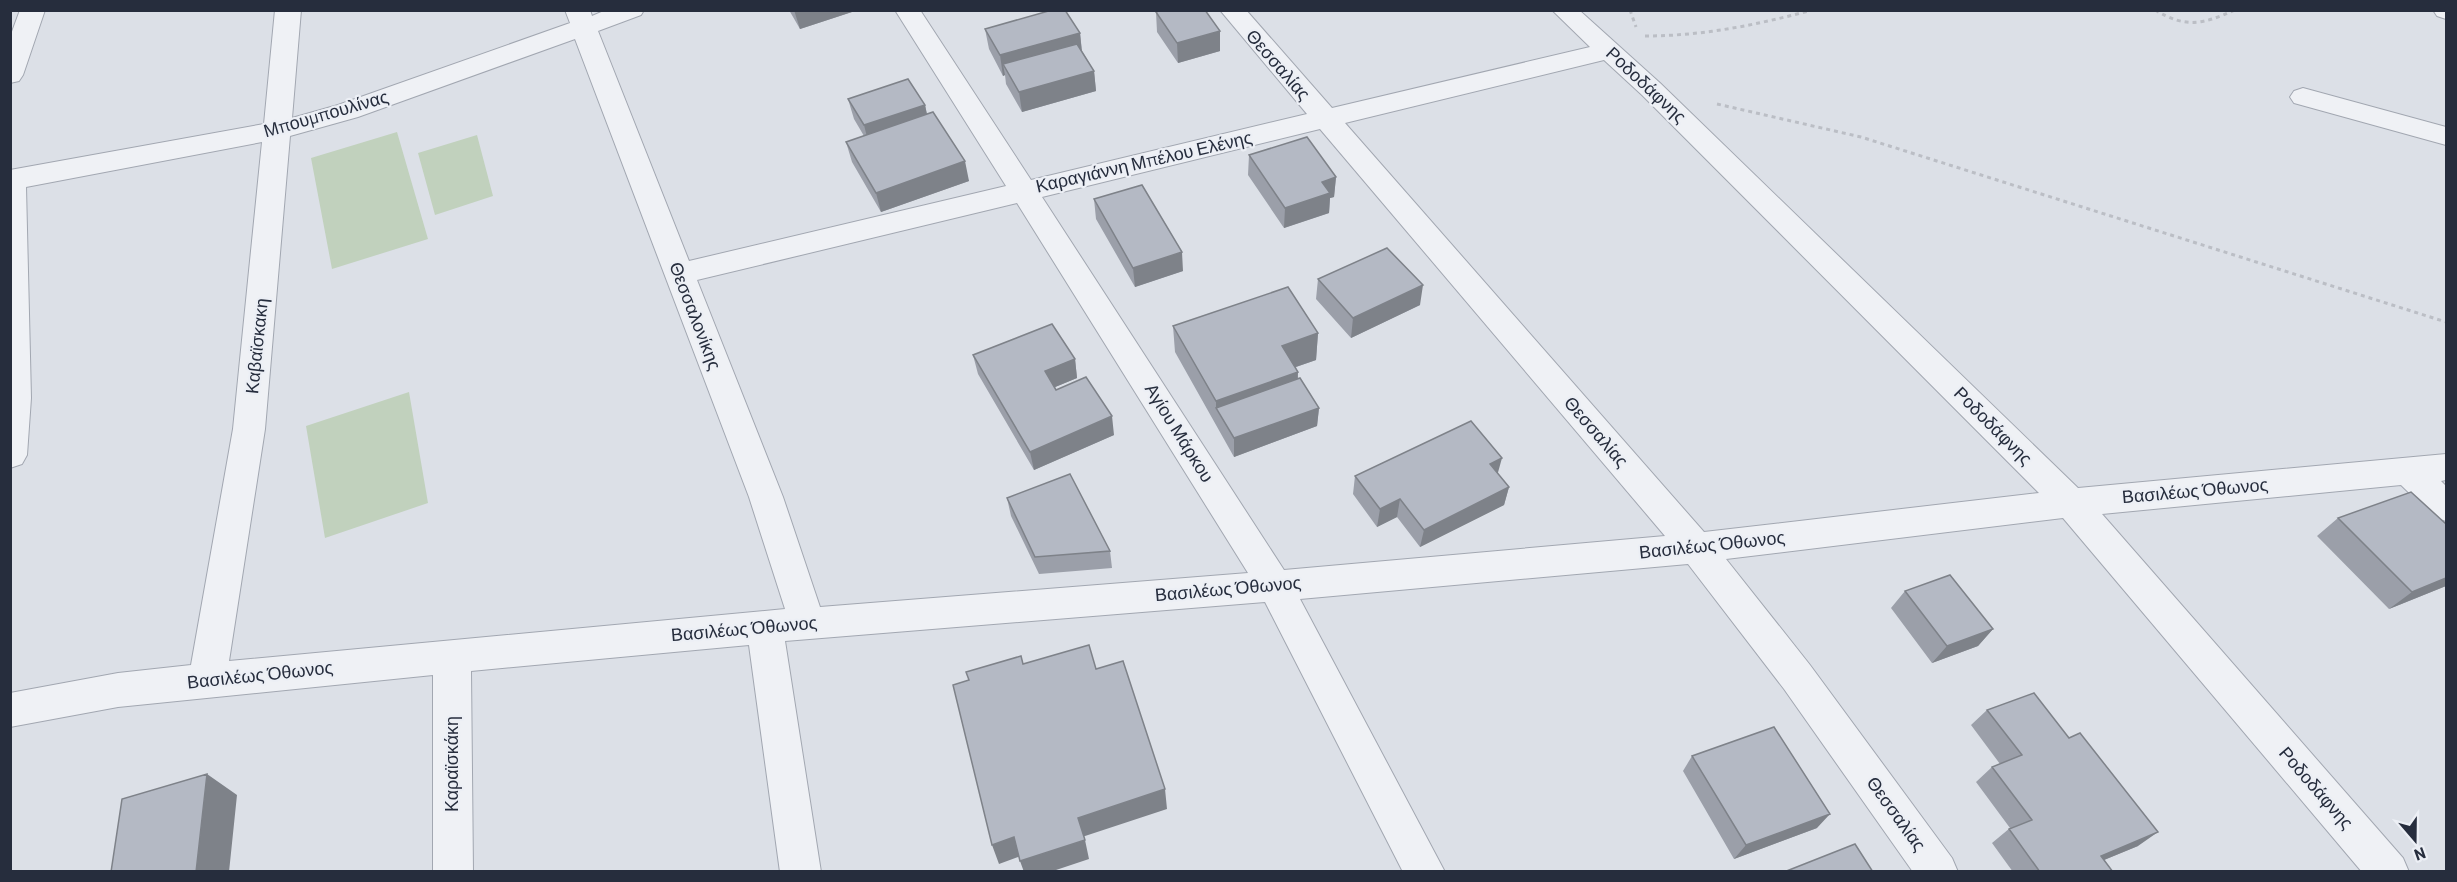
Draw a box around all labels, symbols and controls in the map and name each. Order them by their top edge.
street label: Θεσσαλίας [1242,24,1316,105]
street label: Ροδοδάφνης [1602,41,1692,127]
street label: Μπουμπουλίνας [261,85,391,141]
street label: Καραγιάννη Μπέλου Ελένης [1033,125,1254,197]
street label: Θεσσαλονίκης [665,258,727,373]
street label: Καβαϊσκακη [240,297,272,395]
street label: Αγίου Μάρκου [1141,379,1219,486]
street label: Ροδοδάφνης [1950,382,2038,469]
street label: Θεσσαλίας [1560,391,1634,472]
street label: Βασιλέως Όθωνος [2121,473,2269,507]
street label: Βασιλέως Όθωνος [1638,525,1786,563]
street label: Βασιλέως Όθωνος [1154,571,1302,605]
street label: Βασιλέως Όθωνος [670,611,818,645]
street label: Βασιλέως Όθωνος [186,655,334,693]
street label: Καραϊσκάκη [440,716,462,812]
street label: Ροδοδάφνης [2275,742,2359,833]
street label: Θεσσαλίας [1862,772,1931,855]
north arrow [2385,810,2445,870]
text: N [2412,844,2429,865]

